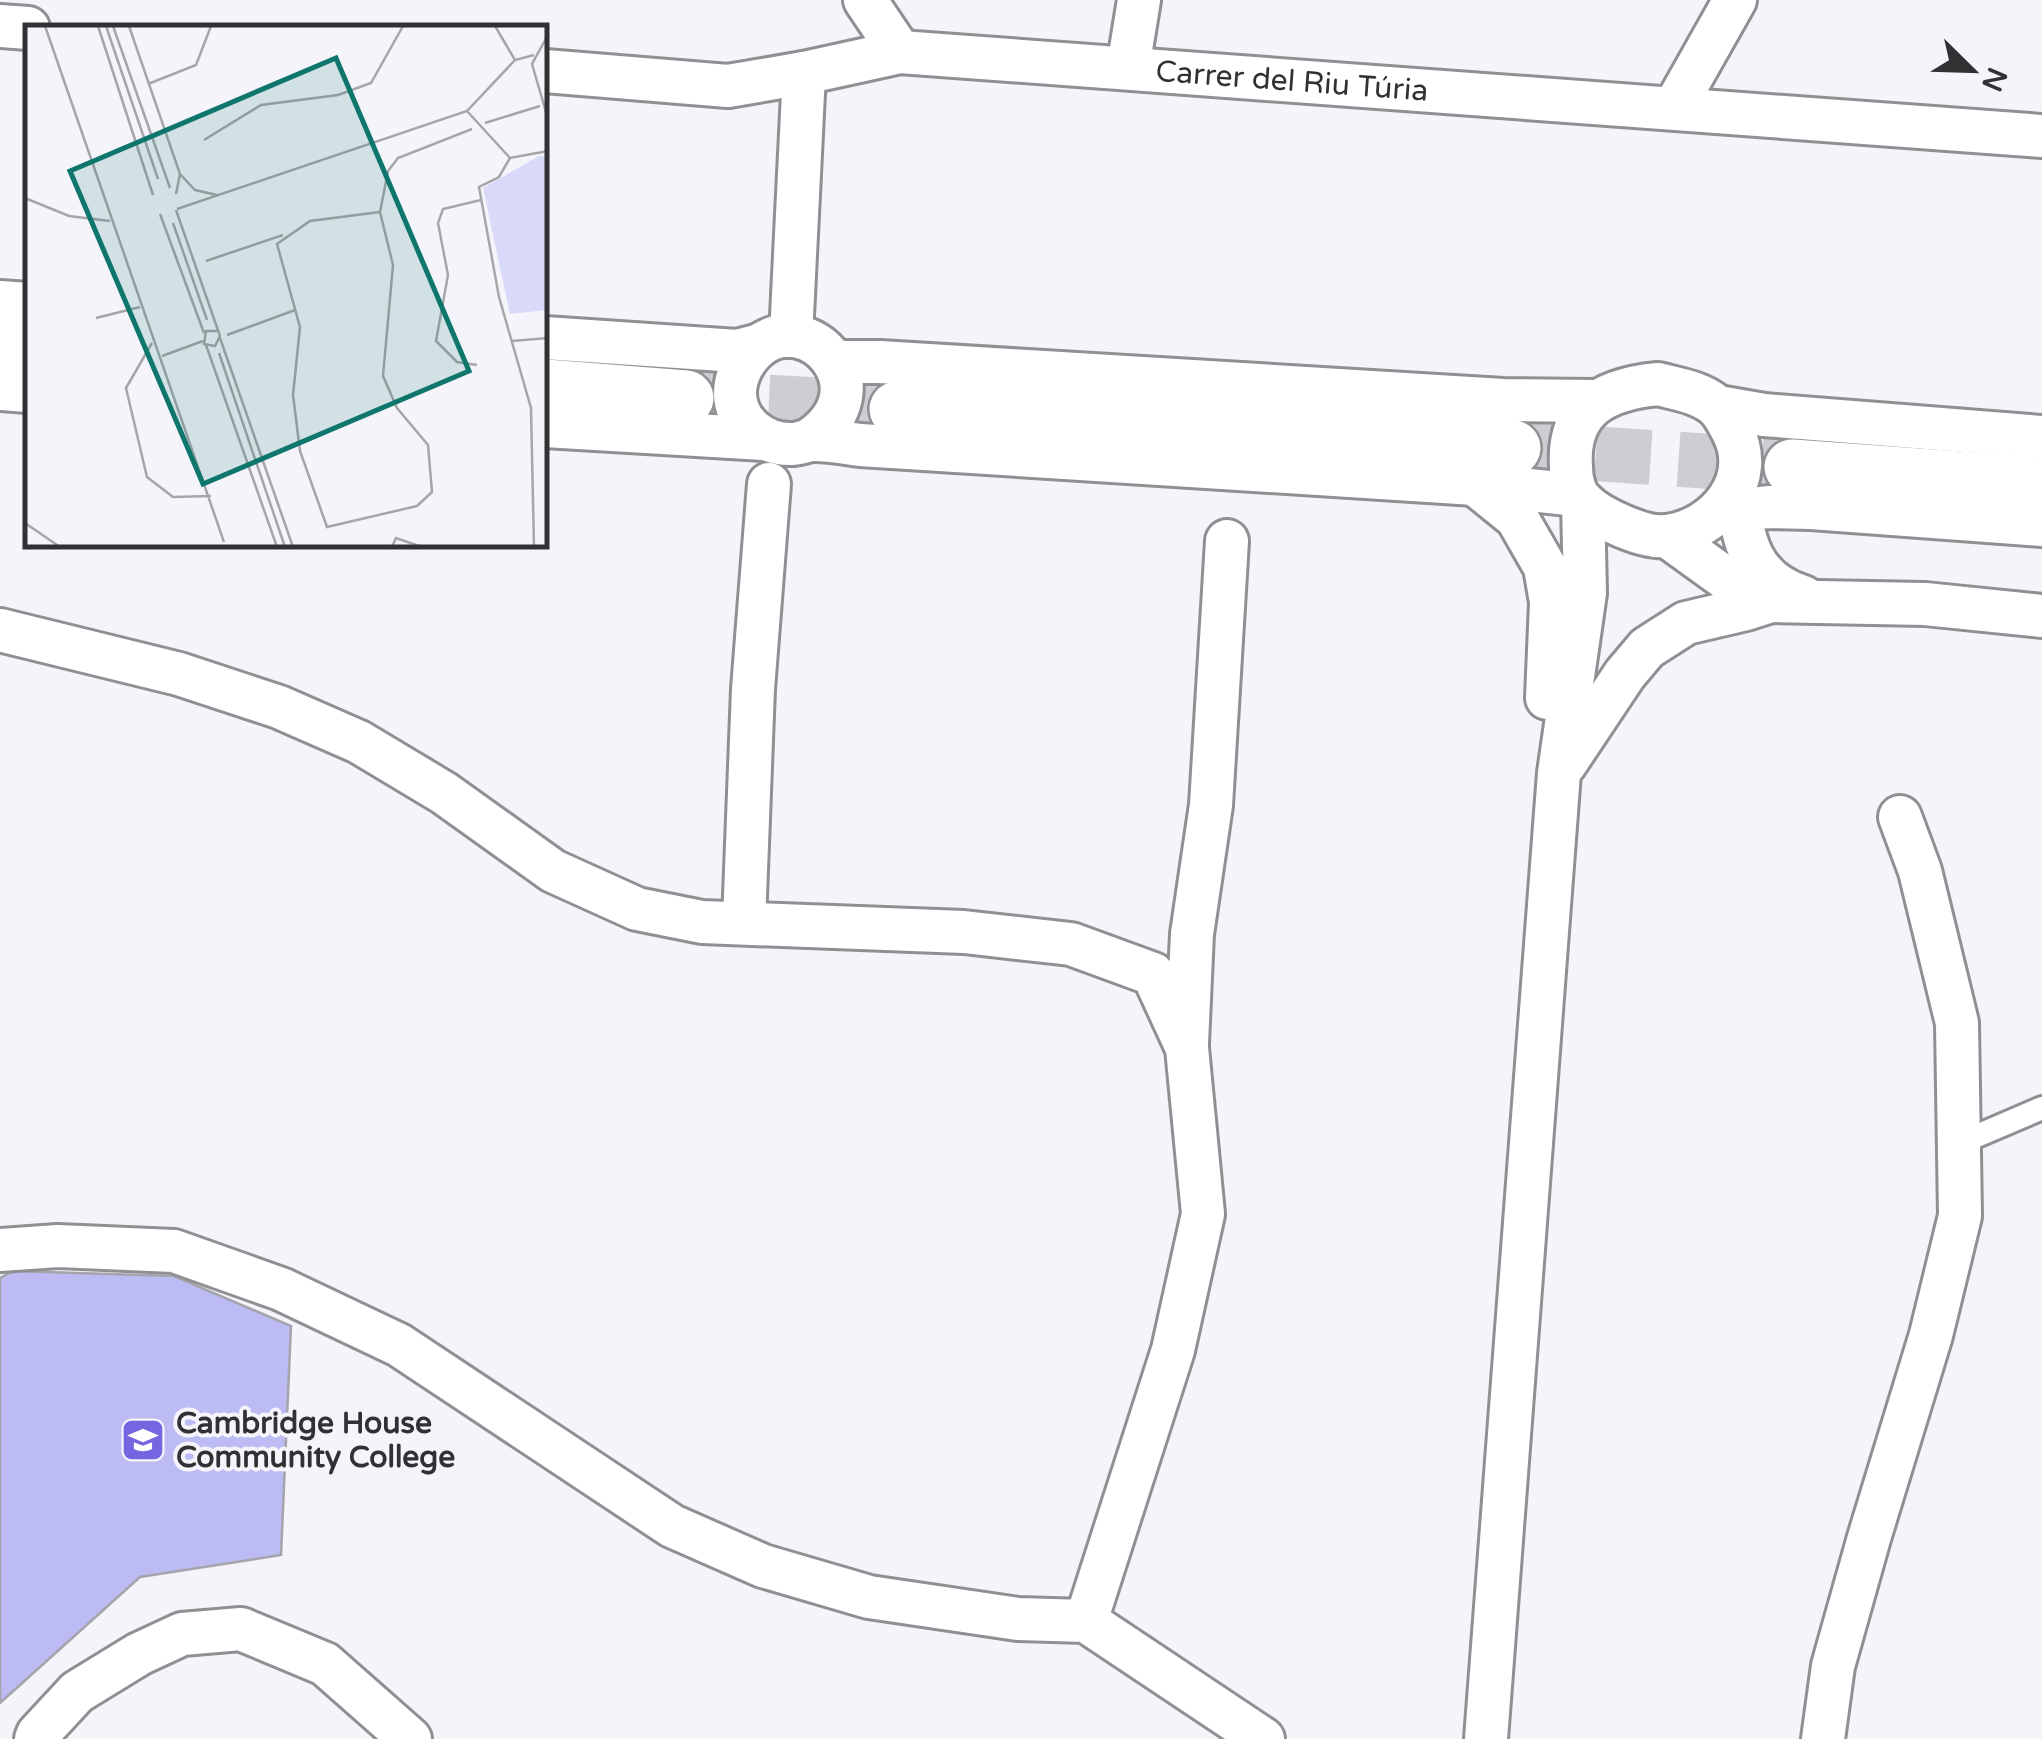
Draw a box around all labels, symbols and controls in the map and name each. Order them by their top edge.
north arrow [1922,20,2022,120]
inset map [25,25,548,548]
street label: Carrer del Riu Túria [1154,53,1430,110]
text: N [1974,62,2014,96]
place label: Cambridge House Community College [176,1405,455,1476]
school or university icon: Cambridge House Community College [120,1417,166,1463]

